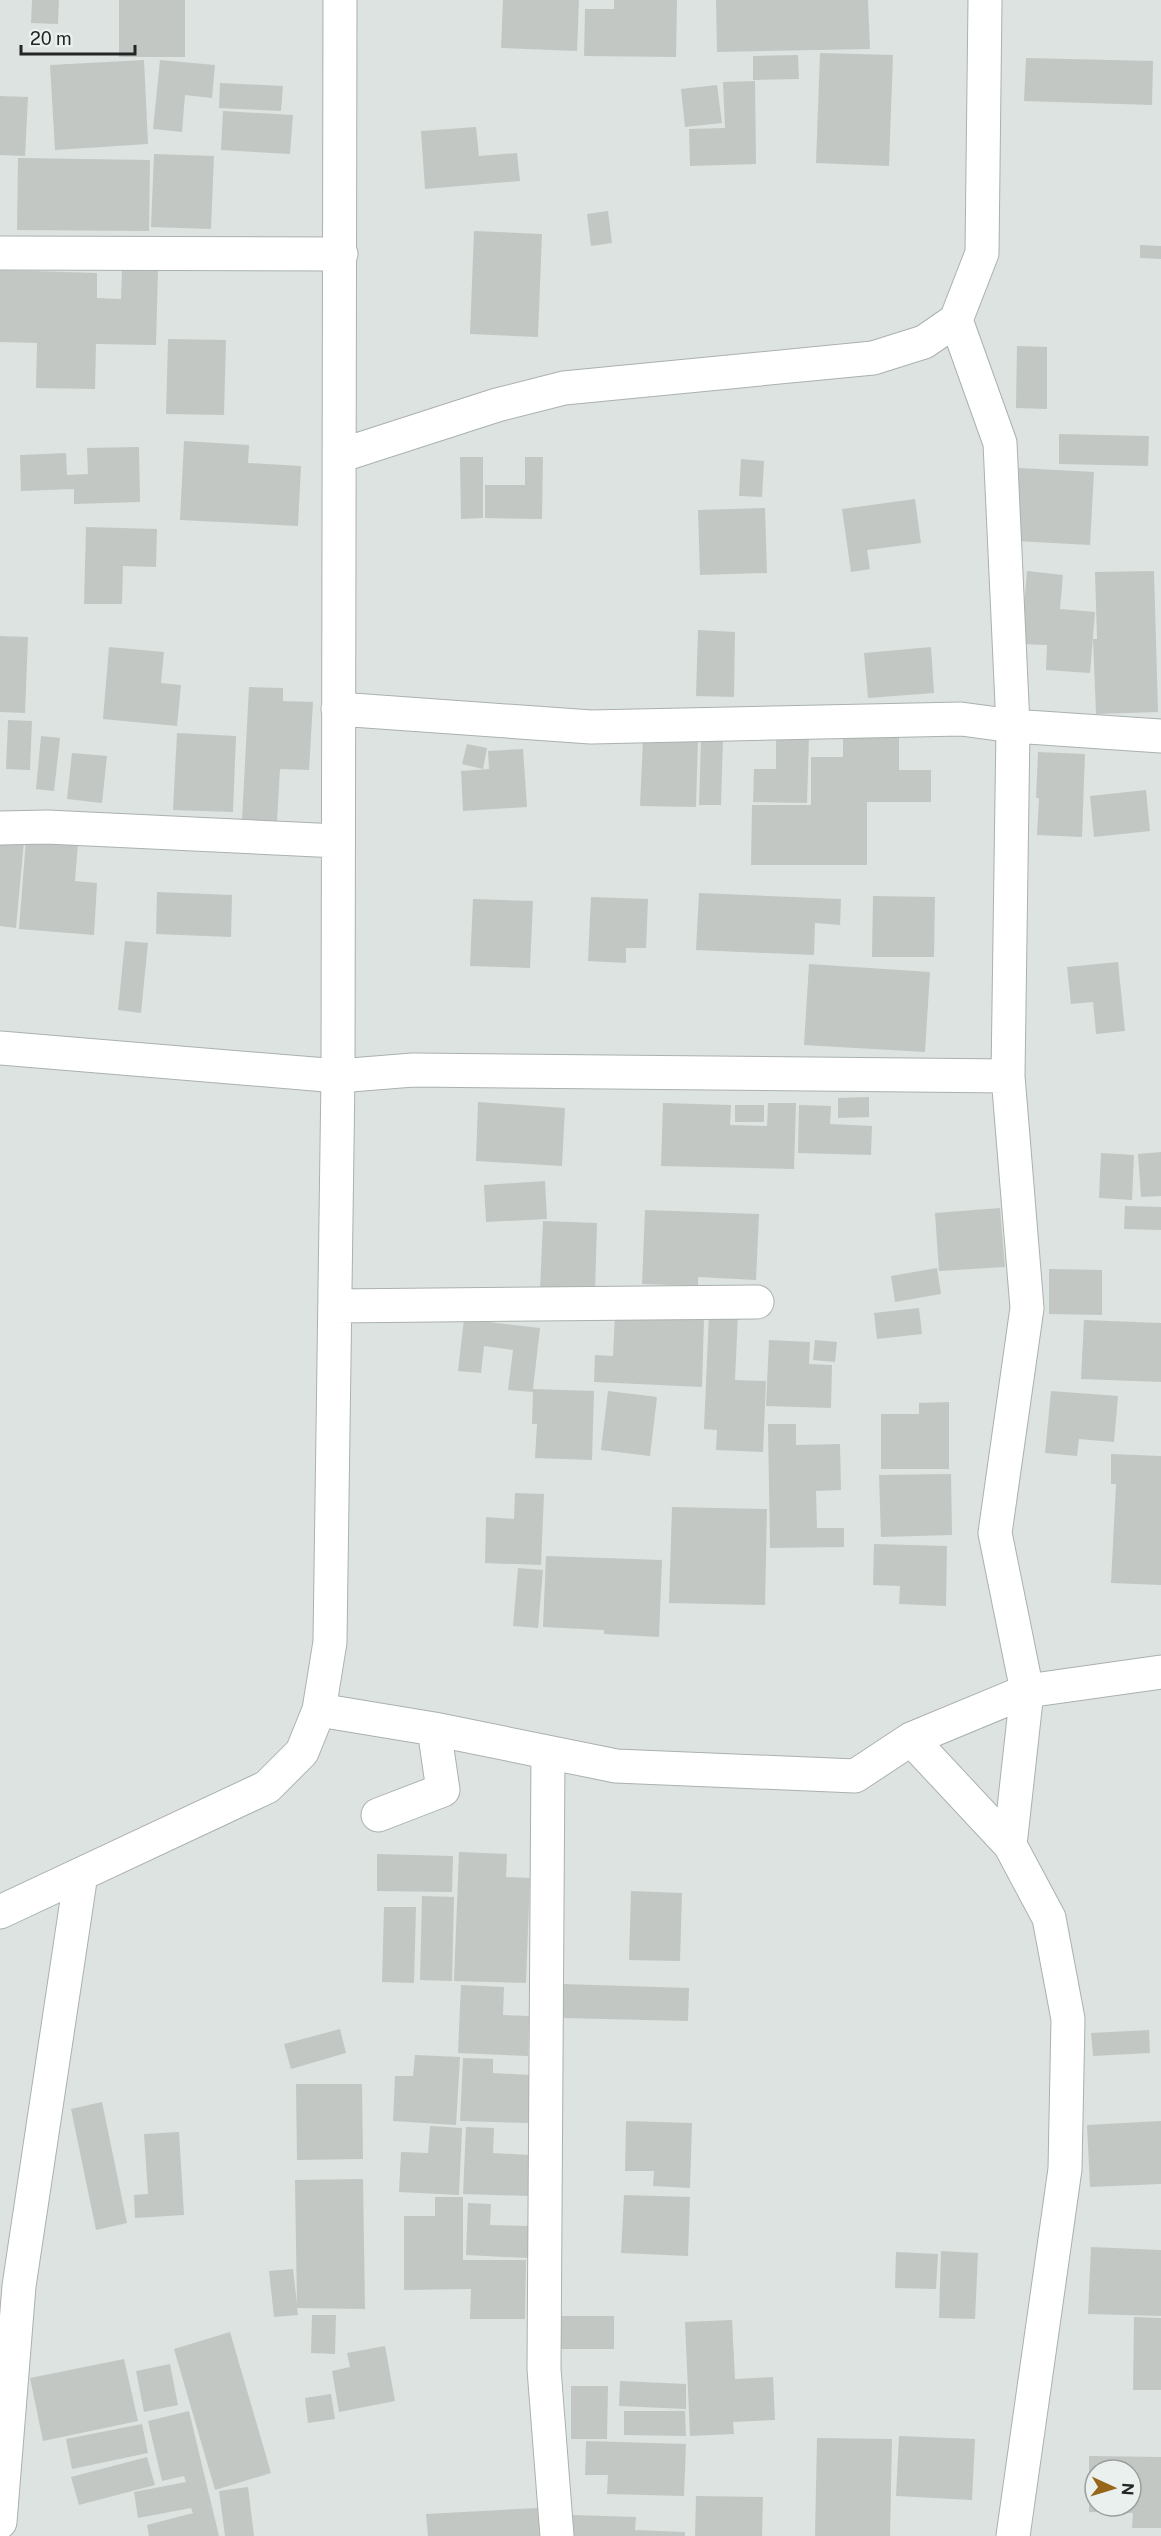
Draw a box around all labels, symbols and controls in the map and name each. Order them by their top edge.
scale bar [21,18,135,56]
text: 20 m [30,28,72,49]
north arrow [1083,2458,1143,2518]
text: N [1118,2482,1137,2496]

